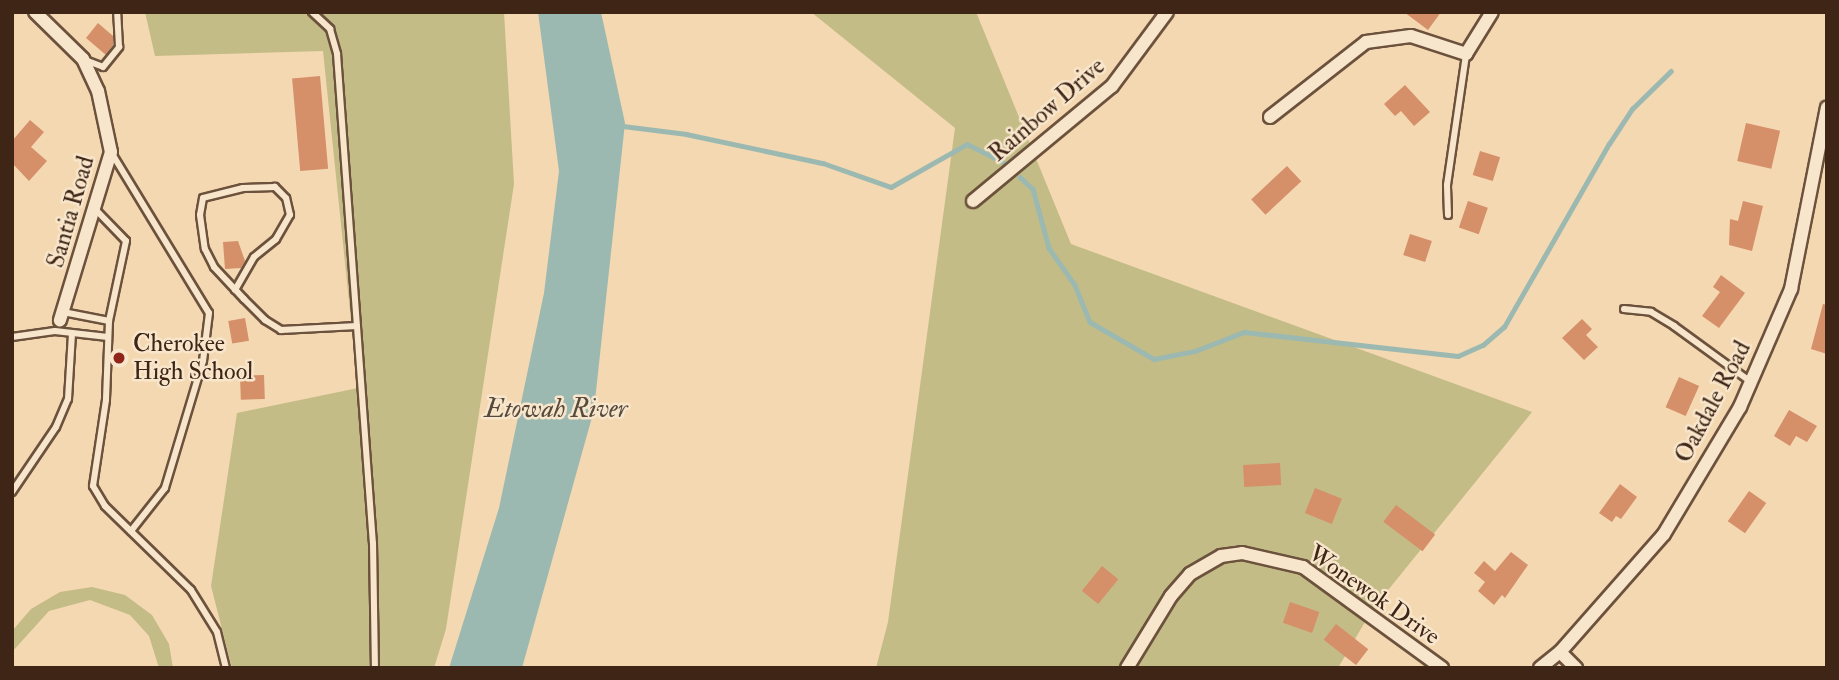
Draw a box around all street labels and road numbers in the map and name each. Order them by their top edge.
street label: Rainbow Drive [983,52,1111,168]
street label: Santia Road [41,153,101,271]
street label: Oakdale Road [1669,336,1757,468]
street label: Wonewok Drive [1303,539,1445,651]

